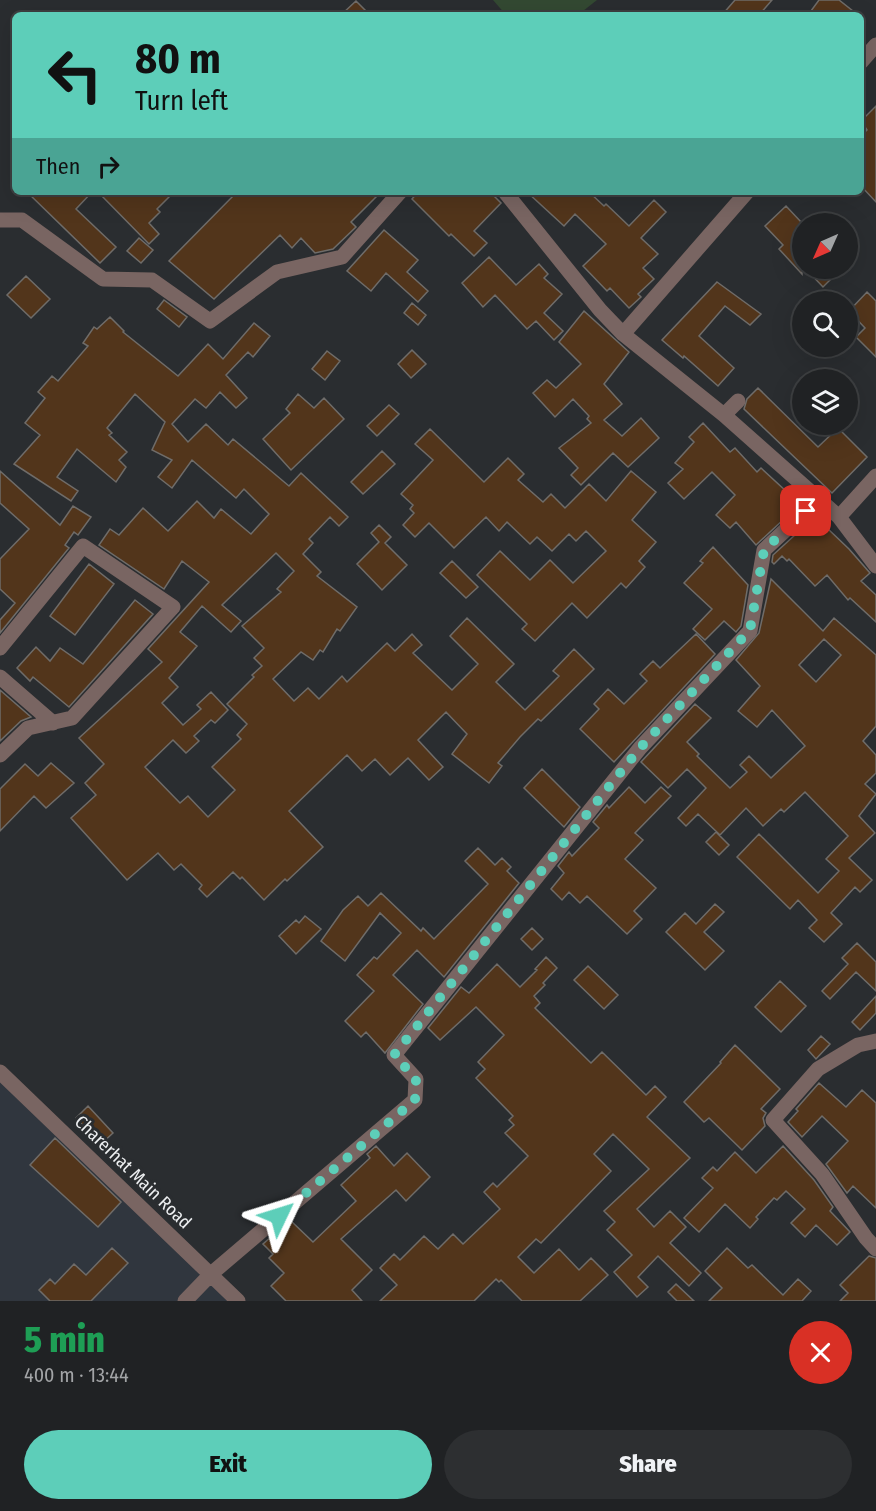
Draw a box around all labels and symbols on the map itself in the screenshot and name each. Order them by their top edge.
north arrow [792,213,858,279]
pin [780,485,831,536]
street label: Charerhat Main Road [70,1111,196,1233]
position arrow [247,1184,311,1248]

